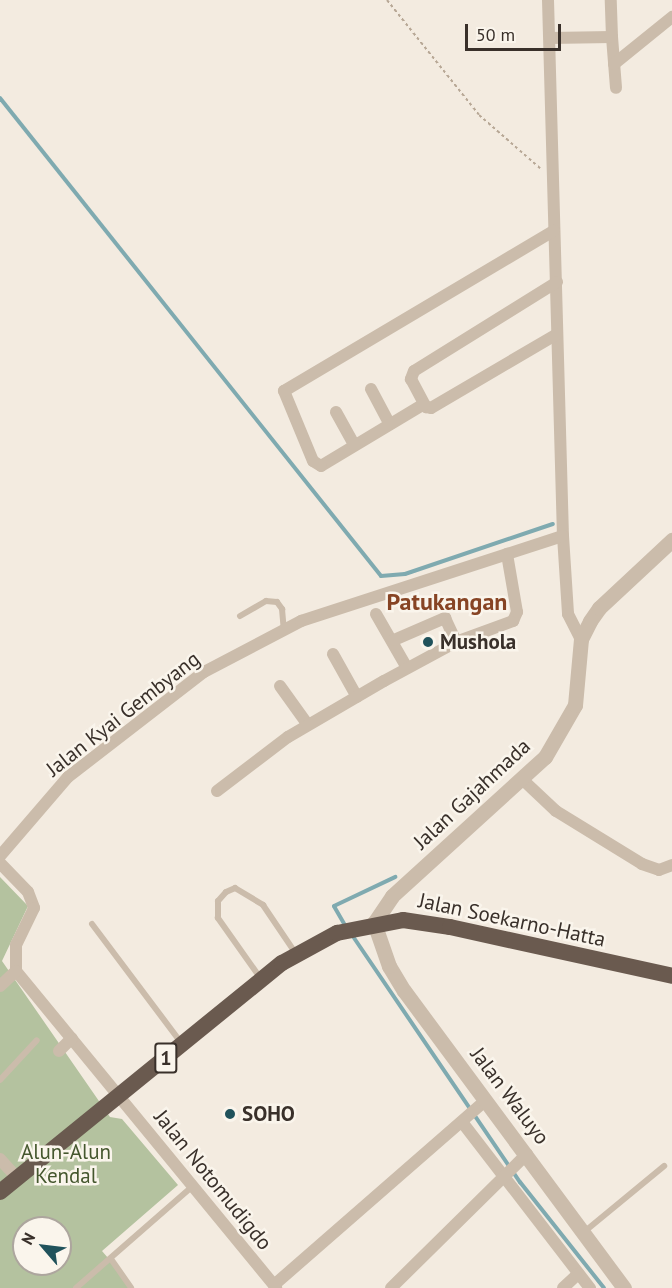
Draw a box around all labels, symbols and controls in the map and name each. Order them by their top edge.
scale bar [468,12,564,50]
text: 50 m [476,23,515,46]
district label: Patukangan [387,588,507,616]
place label: Mushola [440,629,516,655]
marker: Mushola [421,635,435,649]
street label: Jalan Kyai Gembyang [41,646,205,782]
street label: Jalan Gajahmada [409,734,535,854]
street label: Jalan Soekarno-Hatta [416,888,608,952]
road number: 1 [154,1041,178,1075]
street label: Jalan Waluyo [465,1042,555,1150]
place label: SOHO [242,1101,295,1127]
street label: Jalan Notomudigdo [149,1105,277,1255]
marker: SOHO [223,1107,237,1121]
park label: Alun-Alun Kendal [21,1139,111,1189]
north arrow [12,1216,72,1276]
text: N [17,1229,39,1248]

